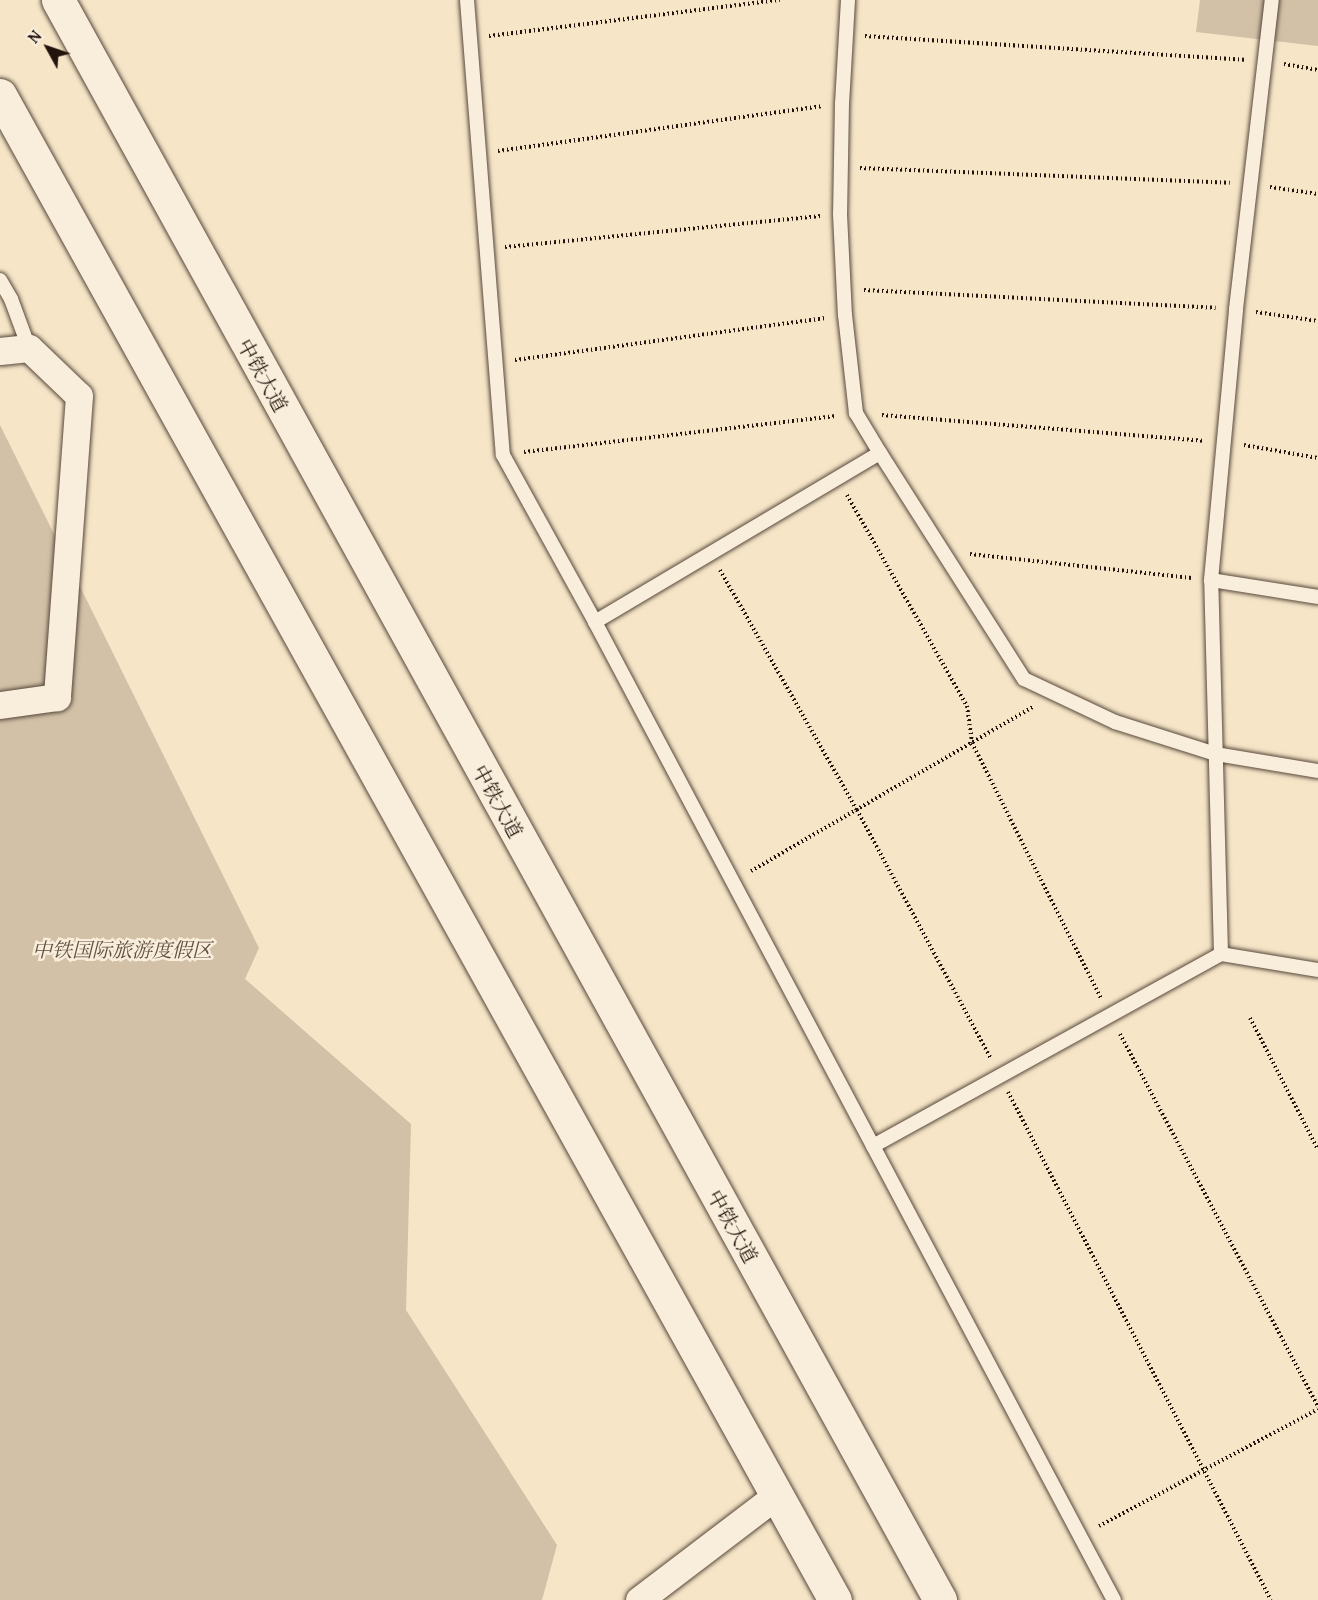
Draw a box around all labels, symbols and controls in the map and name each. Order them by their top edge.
north arrow [18,18,78,78]
text: N [22,25,47,48]
street label: 中铁大道 [233,334,293,416]
street label: 中铁大道 [468,760,528,842]
park label: 中铁国际旅游度假区 [32,937,212,961]
street label: 中铁大道 [703,1185,763,1267]

